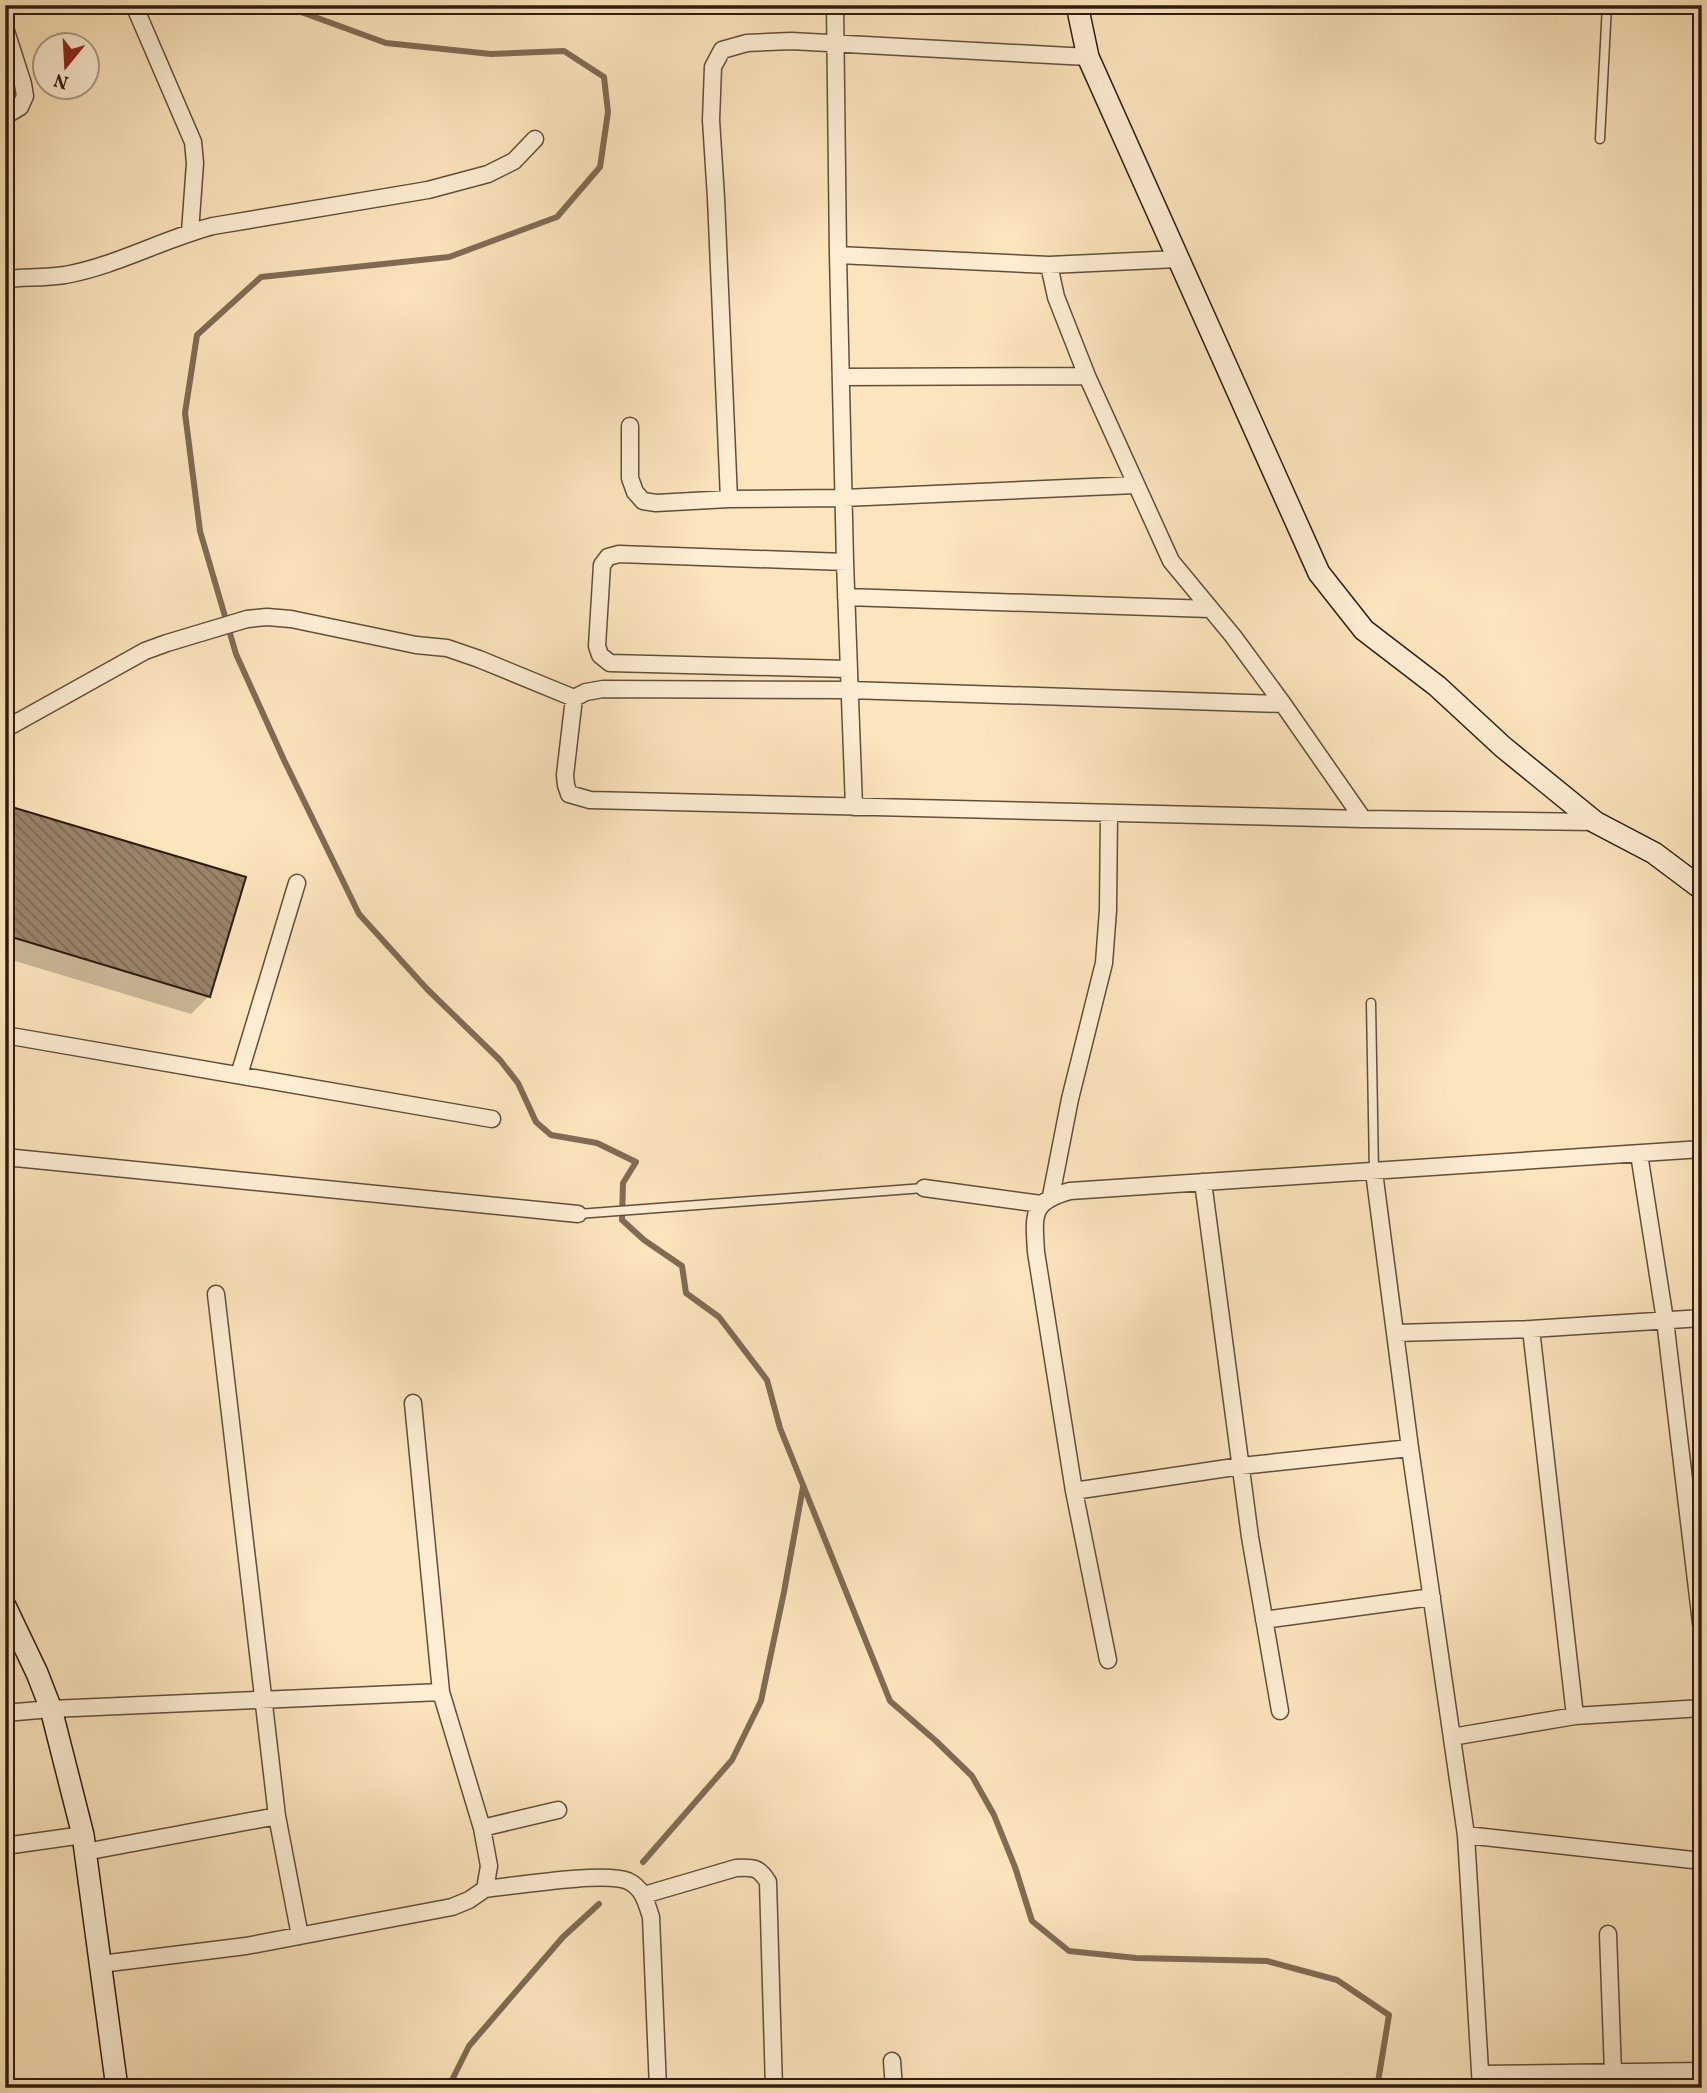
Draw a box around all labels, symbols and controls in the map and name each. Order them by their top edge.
north arrow [32,32,102,102]
text: N [51,66,72,95]

